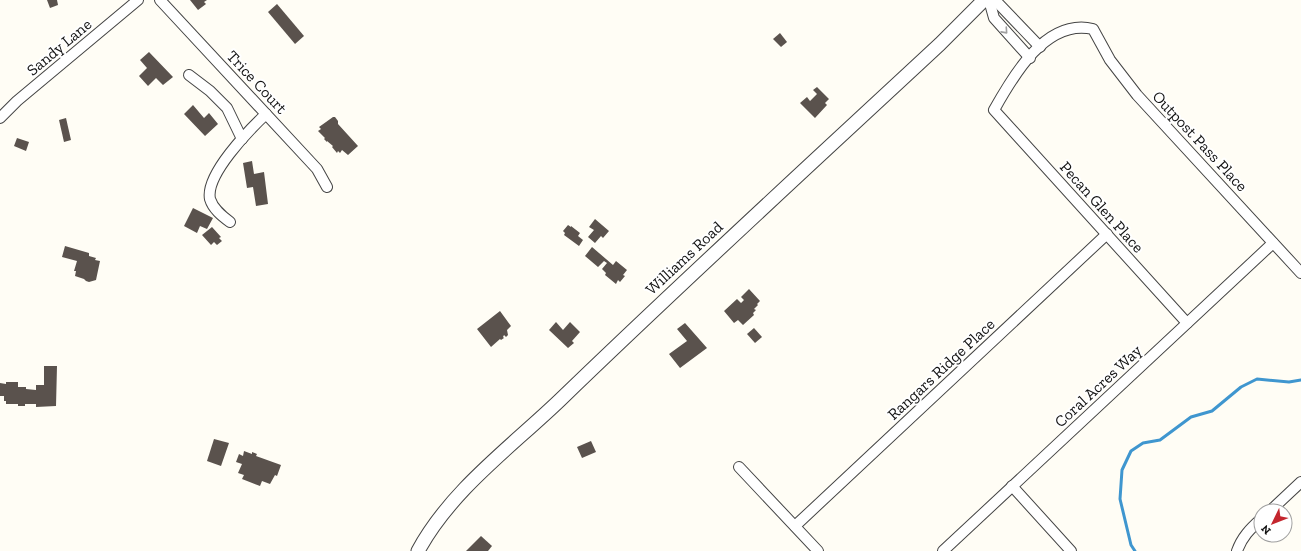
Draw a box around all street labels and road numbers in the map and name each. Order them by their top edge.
street label: Sandy Lane [23,14,95,80]
street label: Trice Court [223,46,291,118]
street label: Outpost Pass Place [1148,87,1252,195]
street label: Pecan Glen Place [1056,158,1148,256]
street label: Williams Road [641,217,727,299]
street label: Rangars Ridge Place [883,314,999,424]
street label: Coral Acres Way [1051,340,1146,431]

